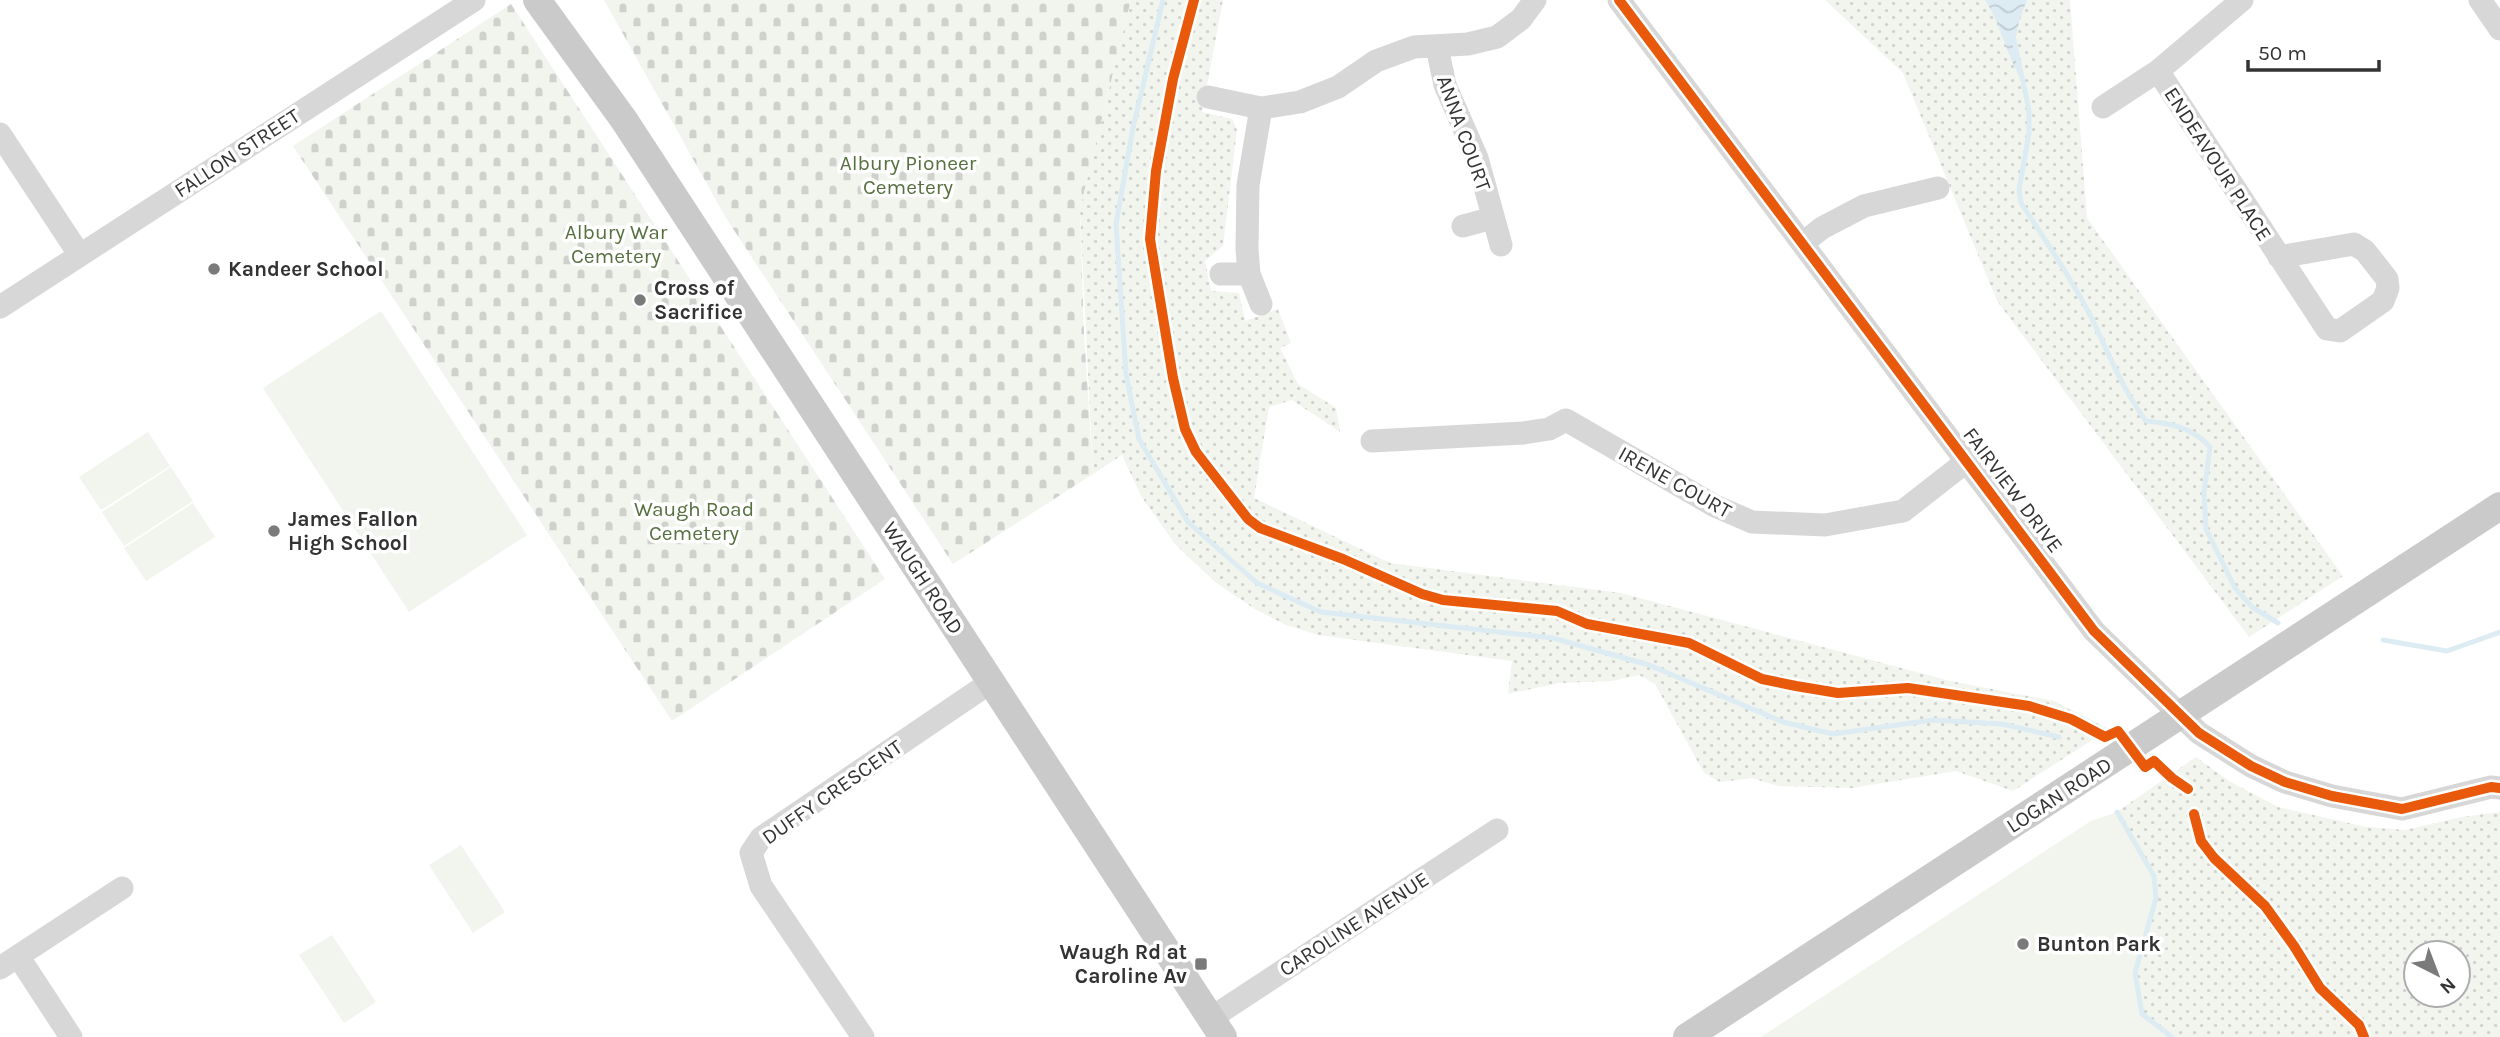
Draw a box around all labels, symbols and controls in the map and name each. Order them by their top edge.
scale bar [2248,28,2379,72]
text: 50 m [2258,41,2307,65]
street label: ANNA COURT [1432,72,1496,195]
street label: ENDEAVOUR PLACE [2159,83,2277,245]
street label: FALLON STREET [170,103,305,202]
park label: Albury Pioneer Cemetery [840,151,977,199]
park label: Albury War Cemetery [565,220,668,268]
place label: Kandeer School [228,257,384,281]
marker: Kandeer School [206,261,222,277]
place label: Cross of Sacrifice [654,276,743,324]
marker: Cross of Sacrifice [632,292,648,308]
street label: FAIRVIEW DRIVE [1958,423,2068,557]
street label: IRENE COURT [1614,441,1736,523]
park label: Waugh Road Cemetery [634,497,754,545]
place label: James Fallon High School [288,507,418,555]
street label: WAUGH ROAD [878,517,968,639]
marker: James Fallon High School [266,523,282,539]
street label: DUFFY CRESCENT [757,734,907,849]
street label: LOGAN ROAD [2002,752,2116,838]
street label: CAROLINE AVENUE [1275,867,1433,981]
place label: Bunton Park [2037,932,2161,956]
marker: Bunton Park [2015,936,2031,952]
north arrow [2402,939,2472,1009]
place label: Waugh Rd at Caroline Av [1060,940,1187,988]
marker: Waugh Rd at Caroline Av [1193,956,1209,972]
text: N [2435,973,2460,999]

